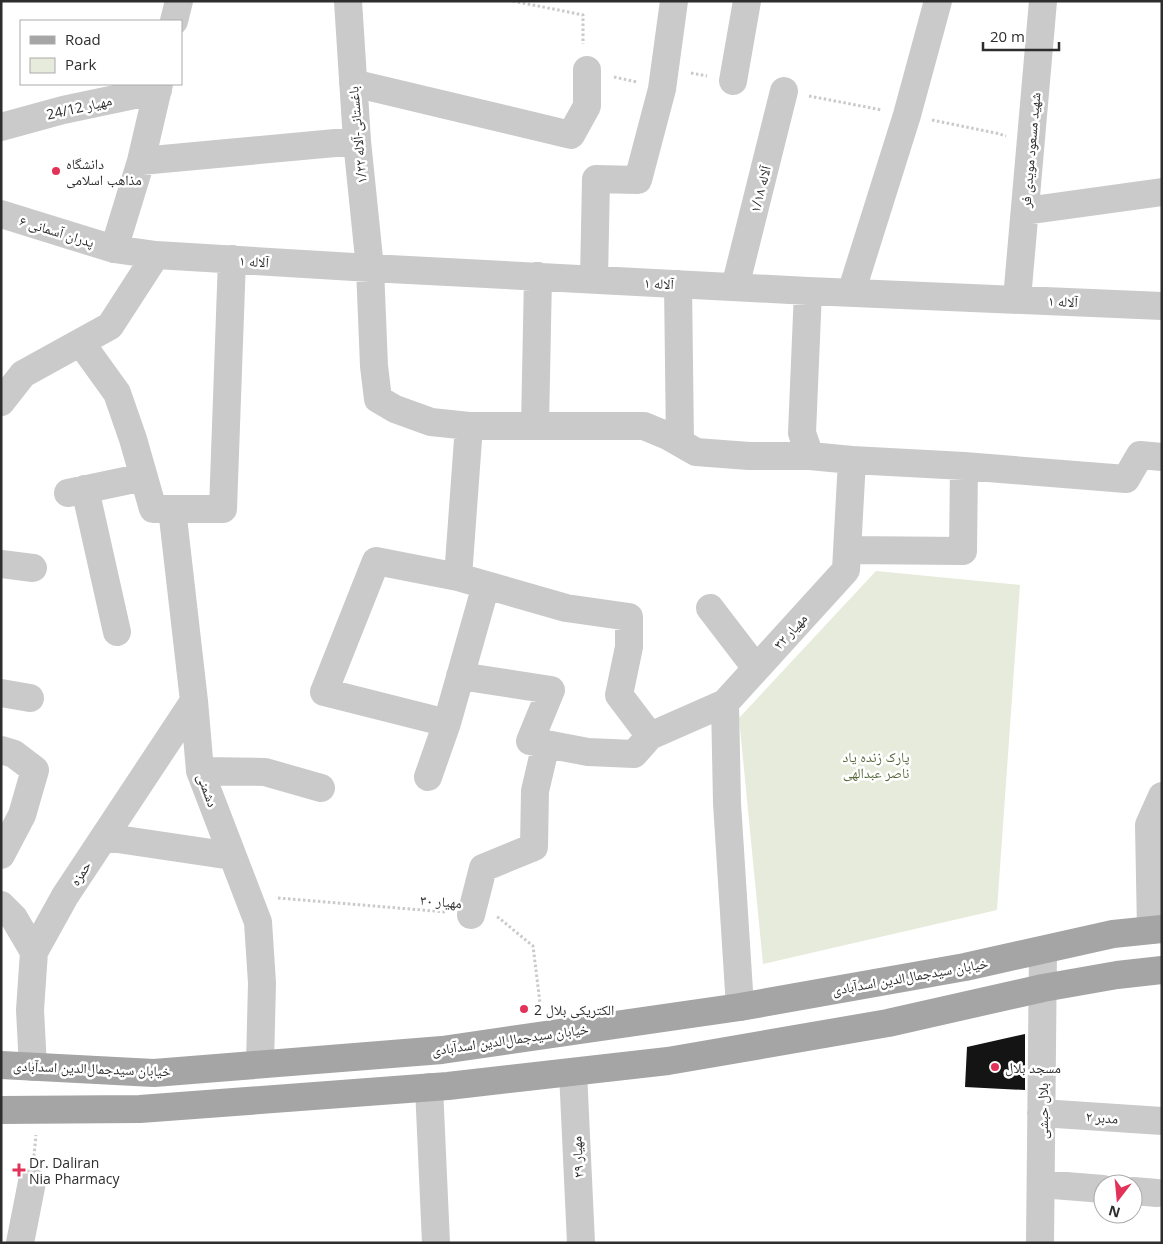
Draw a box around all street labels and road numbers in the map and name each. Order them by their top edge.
street label: باغستانی-آلاله ۱/۲۲ [343,85,371,185]
street label: مهیار 24/12 [44,90,114,124]
street label: شهید مسعود مویدی فر [1015,92,1044,209]
street label: آلاله ۱/۱۸ [745,163,775,214]
street label: پدران آسمانی ۶ [17,211,97,252]
street label: آلاله ۱ [238,250,270,272]
street label: آلاله ۱ [644,273,675,293]
street label: آلاله ۱ [1048,291,1079,311]
street label: مهیار ۳۲ [769,609,811,653]
street label: دشمنی [193,771,223,810]
street label: حمزه [65,857,95,889]
street label: مهیار ۳۰ [419,890,463,912]
street label: خیابان سیدجمال‌الدین اسدآبادی [831,953,990,999]
street label: خیابان سیدجمال‌الدین اسدآبادی [430,1019,590,1059]
street label: خیابان سیدجمال‌الدین اسدآبادی [13,1056,171,1080]
street label: بلال حبشی [1033,1083,1052,1139]
street label: مدبر ۲ [1085,1106,1119,1128]
street label: مهیار ۲۹ [566,1136,588,1178]

